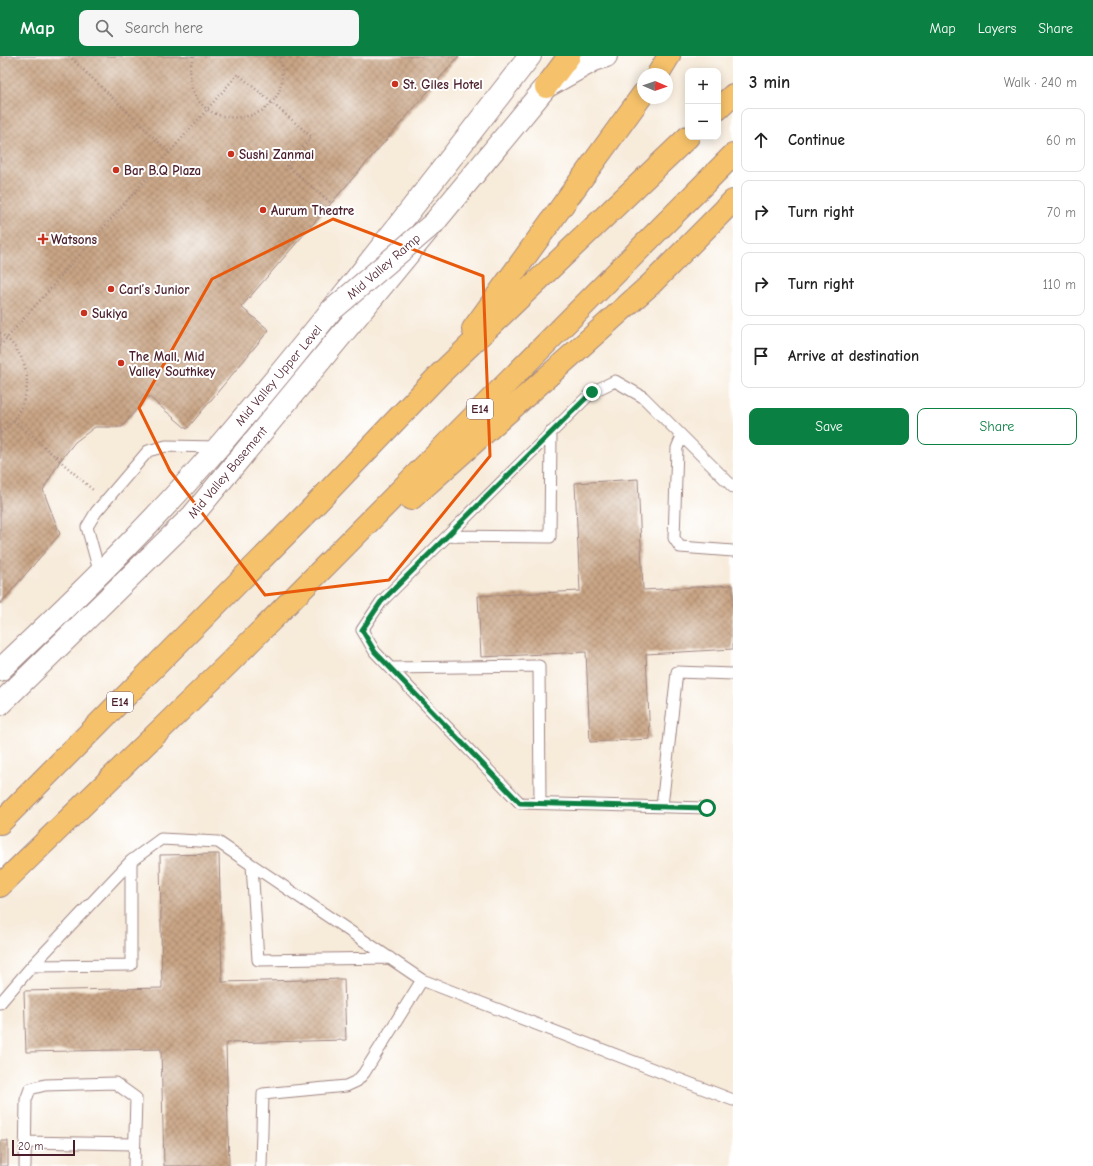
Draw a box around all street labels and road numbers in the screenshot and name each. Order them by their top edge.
street label: Mid Valley Ramp [344,230,423,302]
street label: Mid Valley Upper Level [232,322,325,429]
road number: E14 [467,399,493,419]
street label: Mid Valley Basement [185,422,271,521]
road number: E14 [107,692,133,712]

